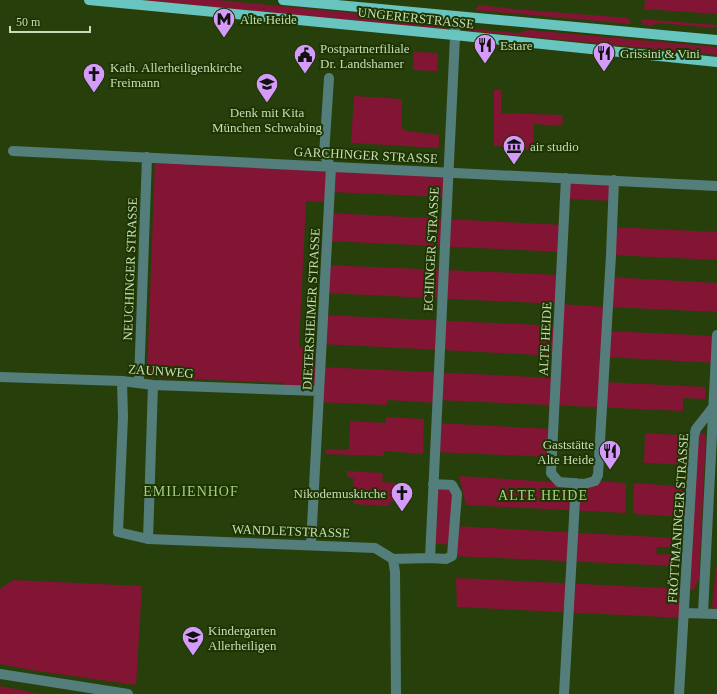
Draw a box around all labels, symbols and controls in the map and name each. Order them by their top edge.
street label: UNGERERSTRASSE [357,4,475,32]
metro station icon: Alte Heide [211,6,237,39]
scale bar [10,8,90,34]
place label: Alte Heide [240,12,297,27]
text: 50 m [16,15,41,29]
restaurant icon: Estare [472,32,498,65]
place label: Estare [500,38,533,53]
restaurant icon: Grissini & Vini [591,40,617,73]
place label: Postpartnerfiliale Dr. Landshamer [320,41,410,71]
public building icon: Postpartnerfiliale Dr. Landshamer [292,42,318,75]
place label: Grissini & Vini [620,46,700,61]
place label: Kath. Allerheiligenkirche Freimann [110,60,242,90]
church icon: Kath. Allerheiligenkirche Freimann [81,61,107,94]
school or university icon: Denk mit Kita München Schwabing [254,71,280,104]
place label: Denk mit Kita München Schwabing [212,105,323,135]
museum icon: air studio [501,133,527,166]
place label: air studio [530,139,579,154]
street label: GARCHINGER STRASSE [294,144,438,166]
street label: ECHINGER STRASSE [420,186,442,312]
street label: NEUCHINGER STRASSE [120,197,140,341]
street label: DIETERSHEIMER STRASSE [299,228,323,390]
street label: ALTE HEIDE [536,301,554,376]
street label: ZAUNWEG [128,361,194,381]
street label: FRÖTTMANINGER STRASSE [665,433,691,603]
place label: Gaststätte Alte Heide [537,437,594,467]
restaurant icon: Gaststätte Alte Heide [597,438,623,471]
church icon: Nikodemuskirche [389,480,415,513]
district label: EMILIENHOF [143,484,239,499]
place label: Nikodemuskirche [294,486,386,501]
district label: ALTE HEIDE [498,488,588,503]
street label: WANDLETSTRASSE [232,521,351,541]
place label: Kindergarten Allerheiligen [208,623,277,653]
school or university icon: Kindergarten Allerheiligen [180,624,206,657]

